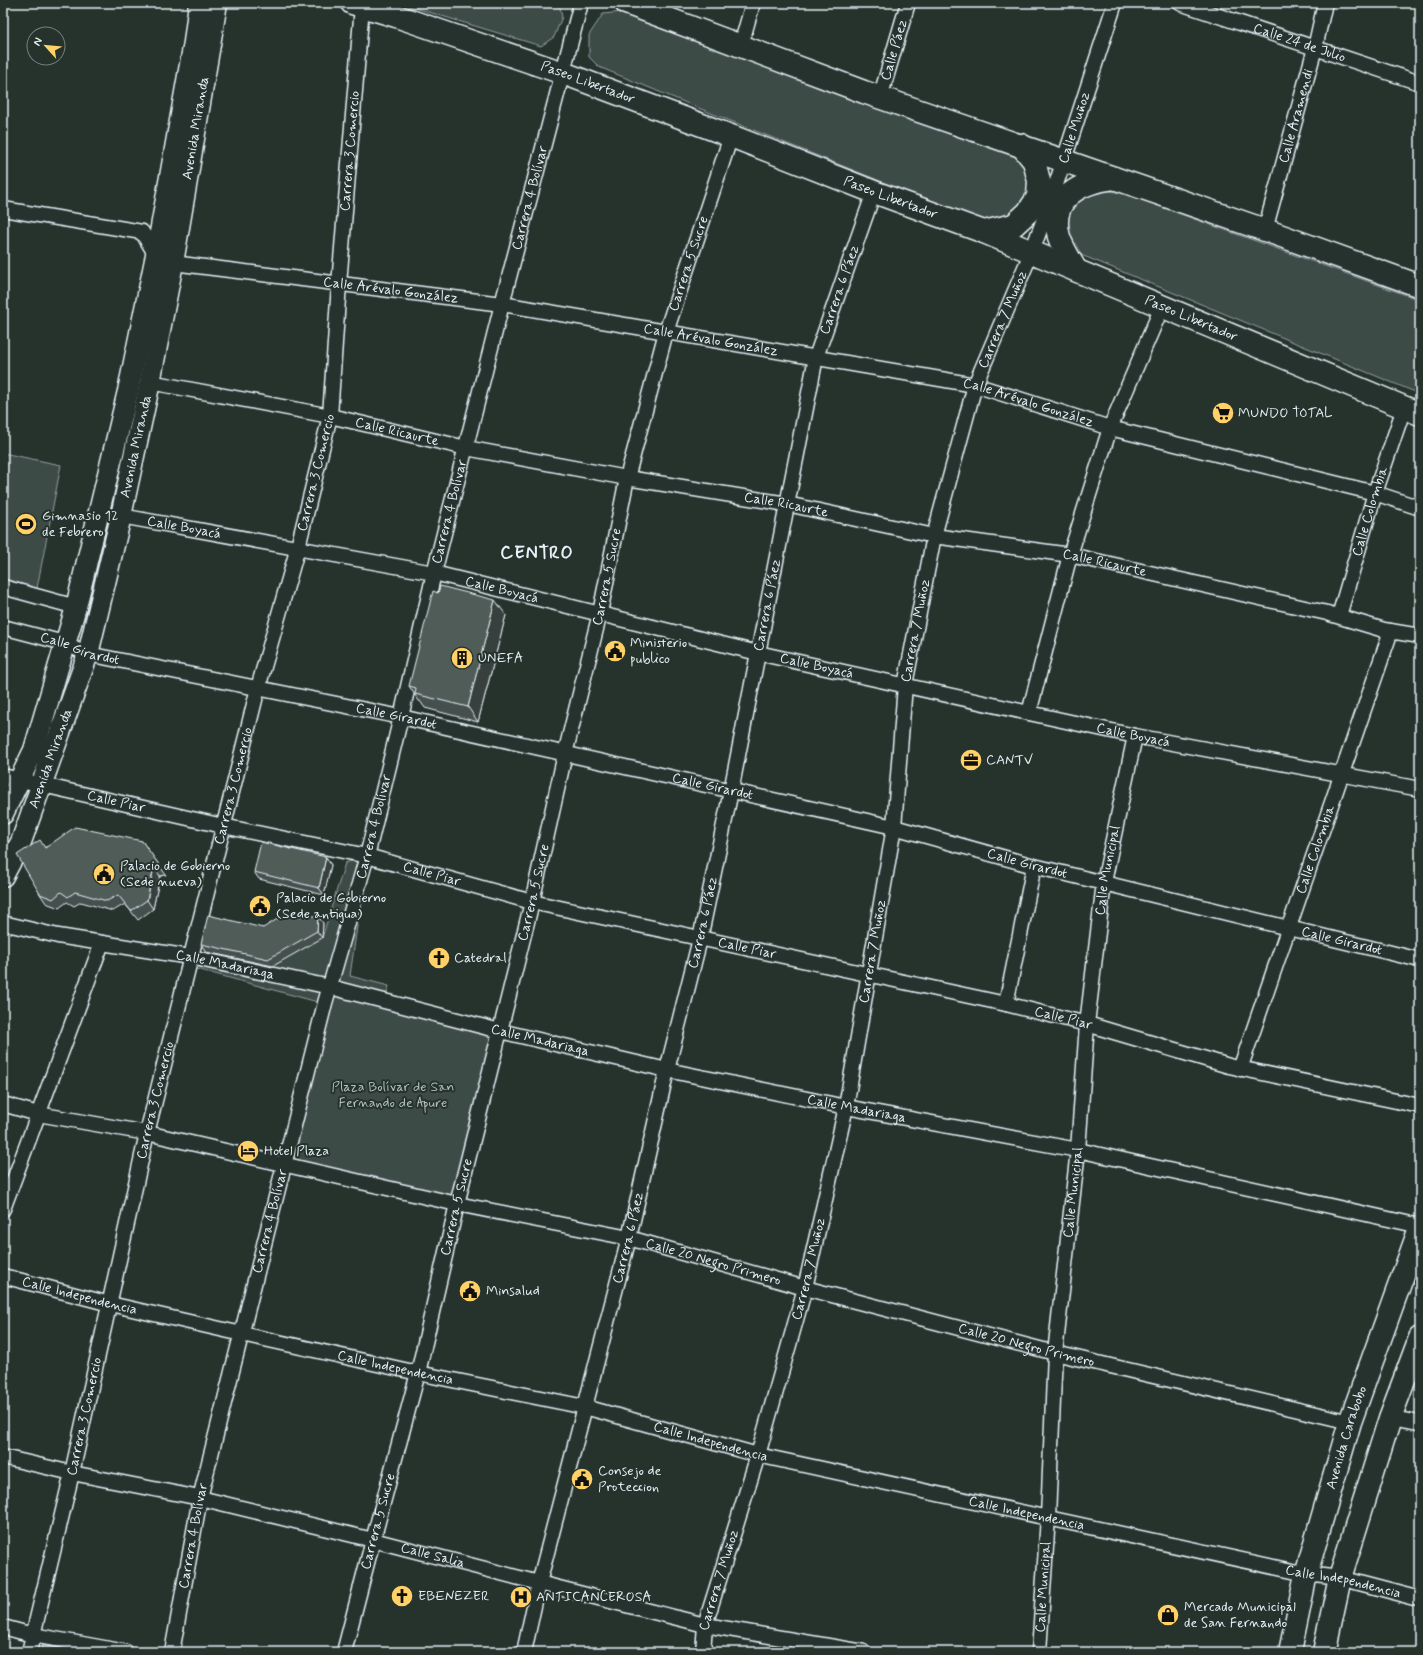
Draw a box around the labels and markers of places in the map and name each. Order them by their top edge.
supermarket icon: MUNDO TOTAL [1210,400,1236,426]
place label: MUNDO TOTAL [1238,404,1333,422]
place label: Gimnasio 12 de Febrero [42,507,118,541]
sports icon: Gimnasio 12 de Febrero [13,511,39,537]
place label: Ministerio publico [630,634,687,668]
public building icon: Ministerio publico [602,638,628,664]
building icon: UNEFA [449,645,475,671]
place label: UNEFA [478,649,523,667]
office icon: CANTV [958,747,984,773]
place label: CANTV [986,751,1033,769]
place label: Palacio de Gobierno (Sede nueva) [120,857,230,891]
public building icon: Palacio de Gobierno (Sede nueva) [91,861,117,887]
place label: Palacio de Gobierno (Sede antigua) [276,889,386,923]
public building icon: Palacio de Gobierno (Sede antigua) [247,893,273,919]
church icon: Catedral [426,945,452,971]
place label: Catedral [454,949,507,967]
hotel icon: Hotel Plaza [235,1138,261,1164]
place label: Hotel Plaza [264,1142,329,1160]
public building icon: Minsalud [457,1278,483,1304]
place label: Minsalud [486,1282,540,1300]
place label: Consejo de Proteccion [598,1462,662,1496]
public building icon: Consejo de Proteccion [569,1466,595,1492]
church icon: EBENEZER [389,1583,415,1609]
hospital icon: ANTICANCEROSA [508,1584,534,1610]
place label: EBENEZER [418,1587,489,1605]
place label: ANTICANCEROSA [536,1588,652,1606]
place label: Mercado Municipal de San Fernando [1184,1598,1296,1632]
shop icon: Mercado Municipal de San Fernando [1155,1602,1181,1628]

